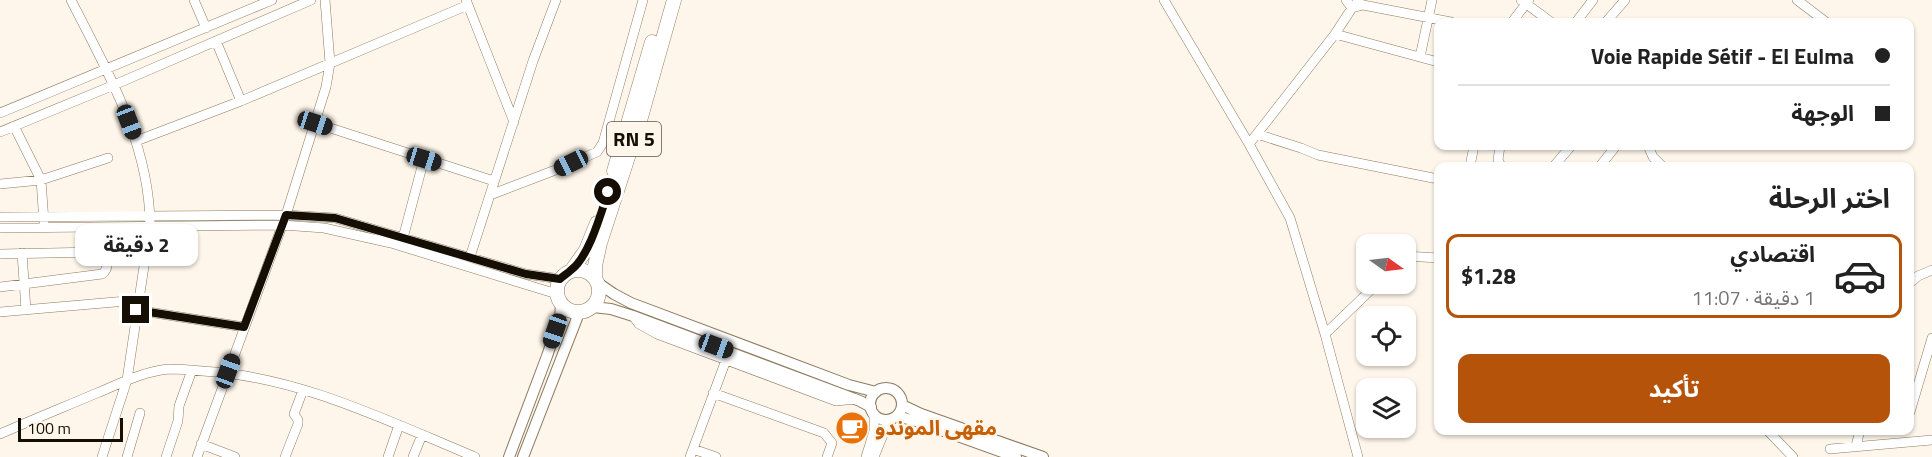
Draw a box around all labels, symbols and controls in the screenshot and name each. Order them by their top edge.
text: Voie Rapide Sétif - El Eulma [1591,39,1854,73]
text: الوجهة [1791,96,1854,130]
car [114,102,144,142]
car [295,109,335,137]
road number: RN 5 [607,122,661,156]
car [404,145,444,173]
car [551,147,591,179]
text: اختر الرحلة [1769,177,1890,218]
route start [594,178,621,205]
callout: 2 دقيقة [74,223,198,265]
text: 2 دقيقة [104,229,169,260]
north arrow [1356,234,1416,294]
map controls [1356,234,1416,438]
text: اقتصادي [1730,237,1815,271]
icon: car [1833,249,1887,303]
text: $1.28 [1461,259,1516,293]
text: 1 دقيقة · 11:07 [1692,282,1815,313]
route end [122,296,149,323]
button: locate [1356,306,1416,366]
car [541,311,569,351]
car [696,331,736,361]
car [213,351,243,391]
button: تأكيد [1458,354,1890,423]
button: layers [1356,378,1416,438]
cafe icon: مقهى الموندو [834,410,870,446]
place label: مقهى الموندو [875,411,997,443]
scale bar [18,415,123,442]
text: 100 m [27,416,71,440]

